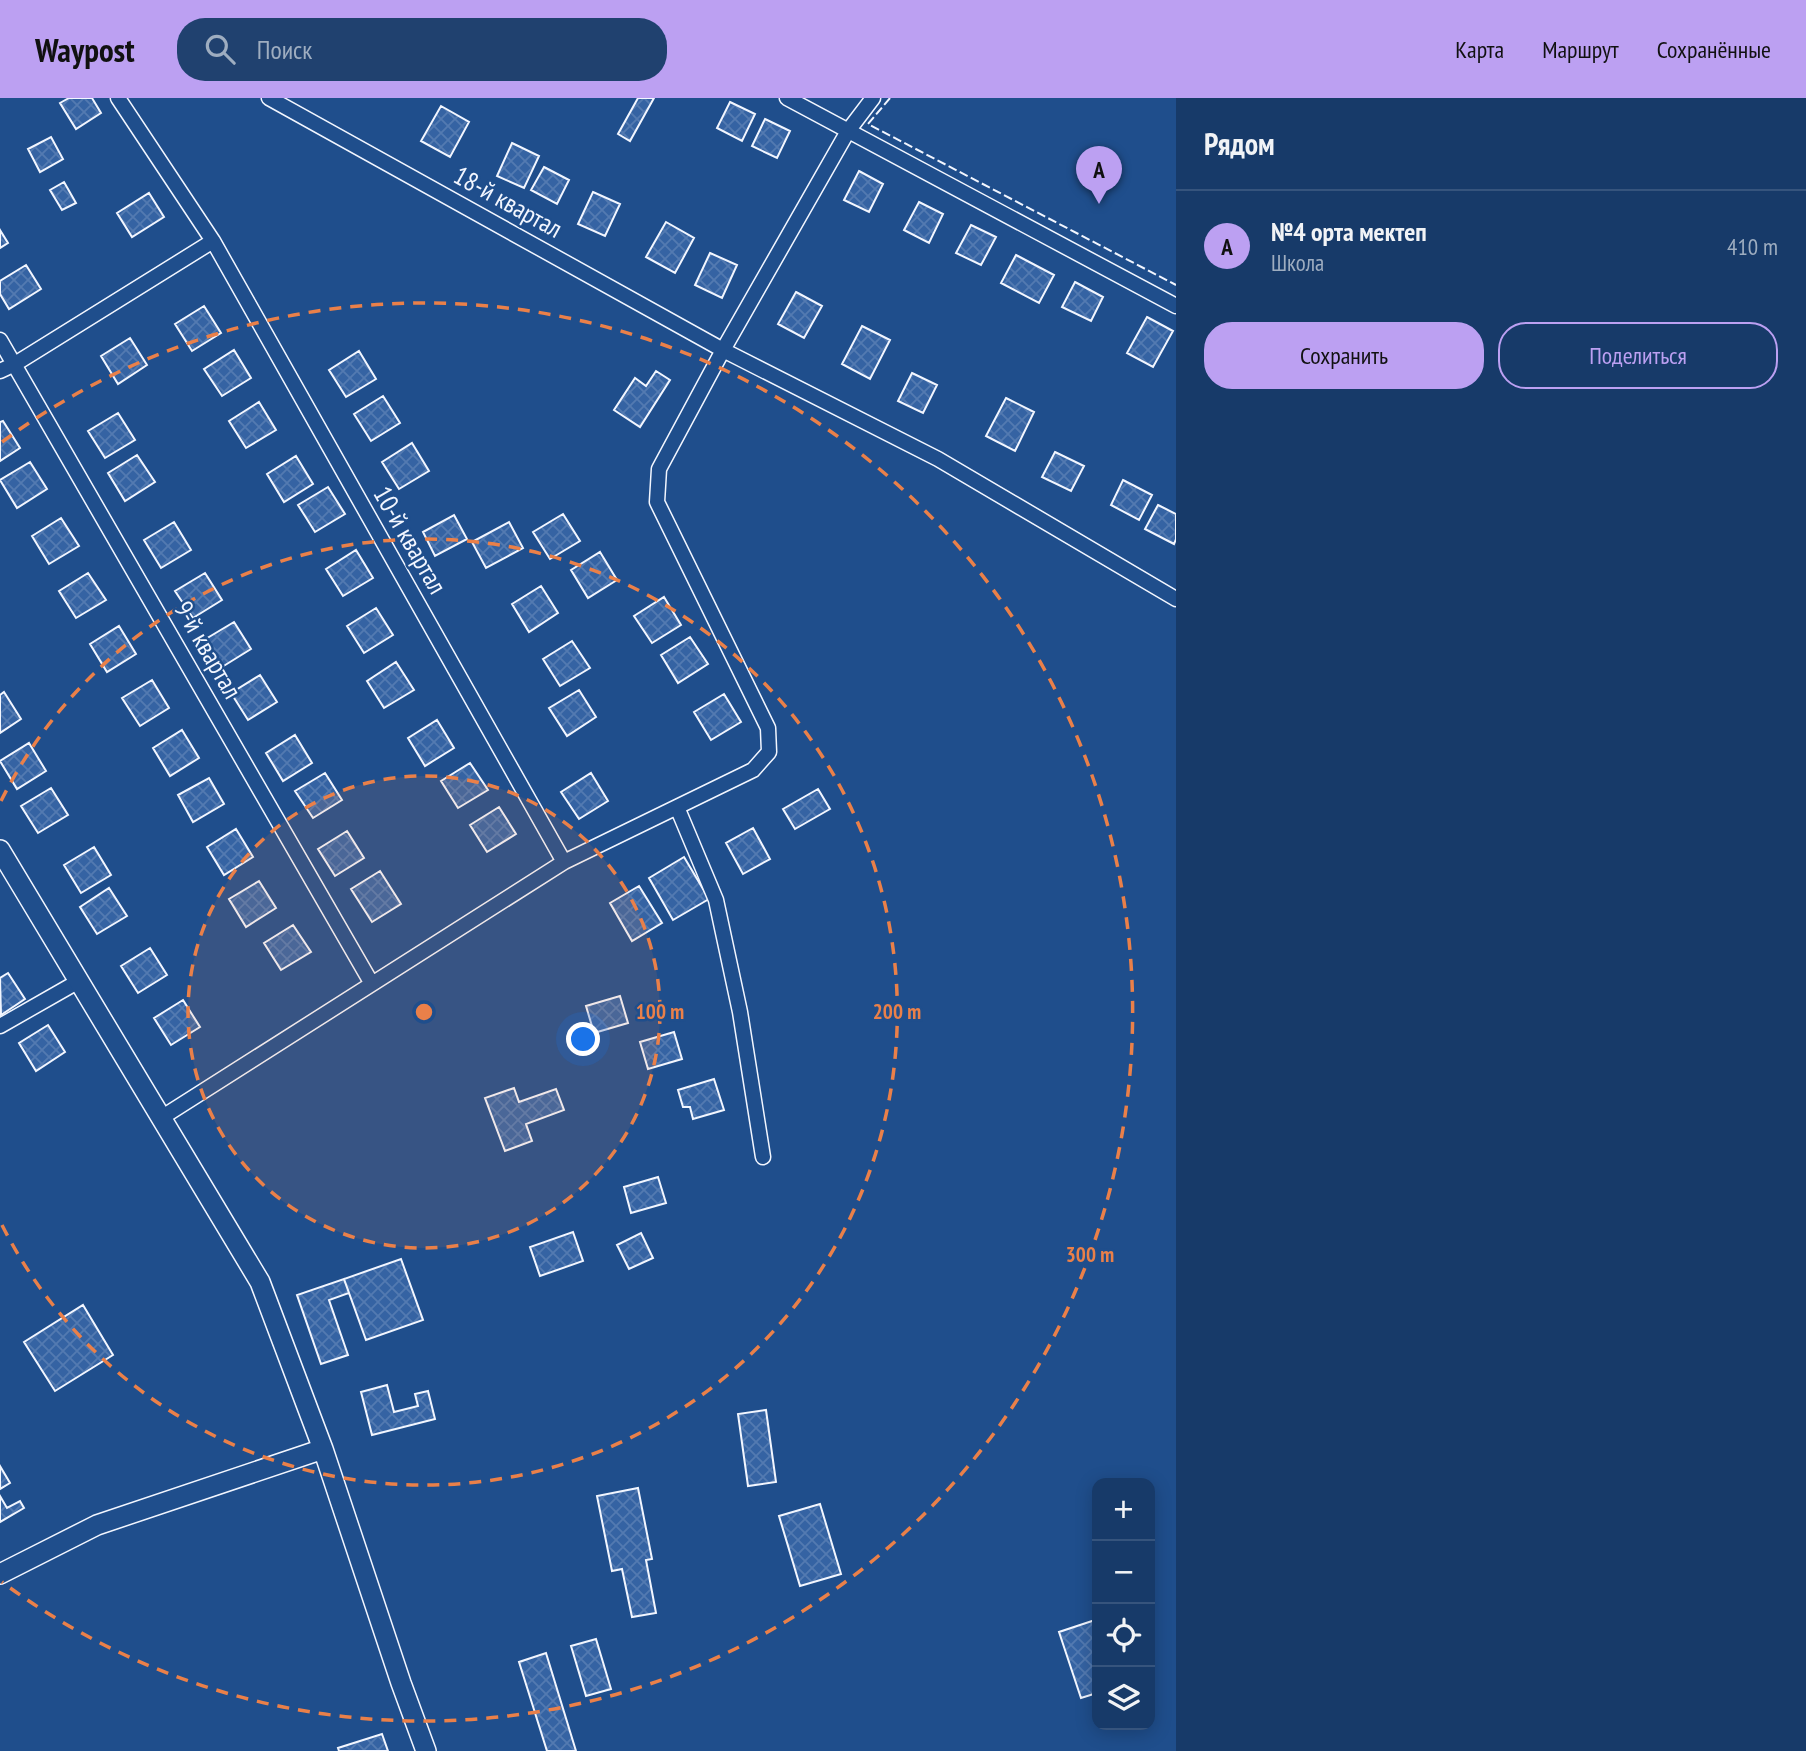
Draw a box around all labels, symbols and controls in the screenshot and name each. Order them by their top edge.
search box [177,18,667,81]
text: Waypost [35,28,135,71]
icon: search [201,30,239,68]
text: Поиск [257,33,312,66]
text: Карта [1455,34,1504,65]
text: Маршрут [1542,34,1619,65]
text: Сохранённые [1657,34,1771,65]
text: Рядом [1204,124,1275,163]
pin: A [1076,146,1122,204]
street label: 18-й квартал [448,158,568,245]
text: №4 орта мектеп [1271,215,1427,248]
text: A [1221,232,1233,261]
text: 410 m [1727,232,1778,261]
text: Школа [1271,248,1324,277]
button: Сохранить [1204,322,1484,389]
button: Поделиться [1498,322,1778,389]
street label: 10-й квартал [366,480,455,600]
street label: 9-й квартал [167,595,250,705]
text: 100 m [636,998,684,1025]
text: 200 m [873,998,921,1025]
centre of rings [412,1000,436,1024]
your location [566,1022,600,1056]
text: 300 m [1066,1241,1114,1268]
map controls [1092,1478,1155,1730]
button: + [1092,1478,1155,1541]
button: − [1092,1541,1155,1604]
button: locate [1092,1604,1155,1667]
button: layers [1092,1667,1155,1730]

